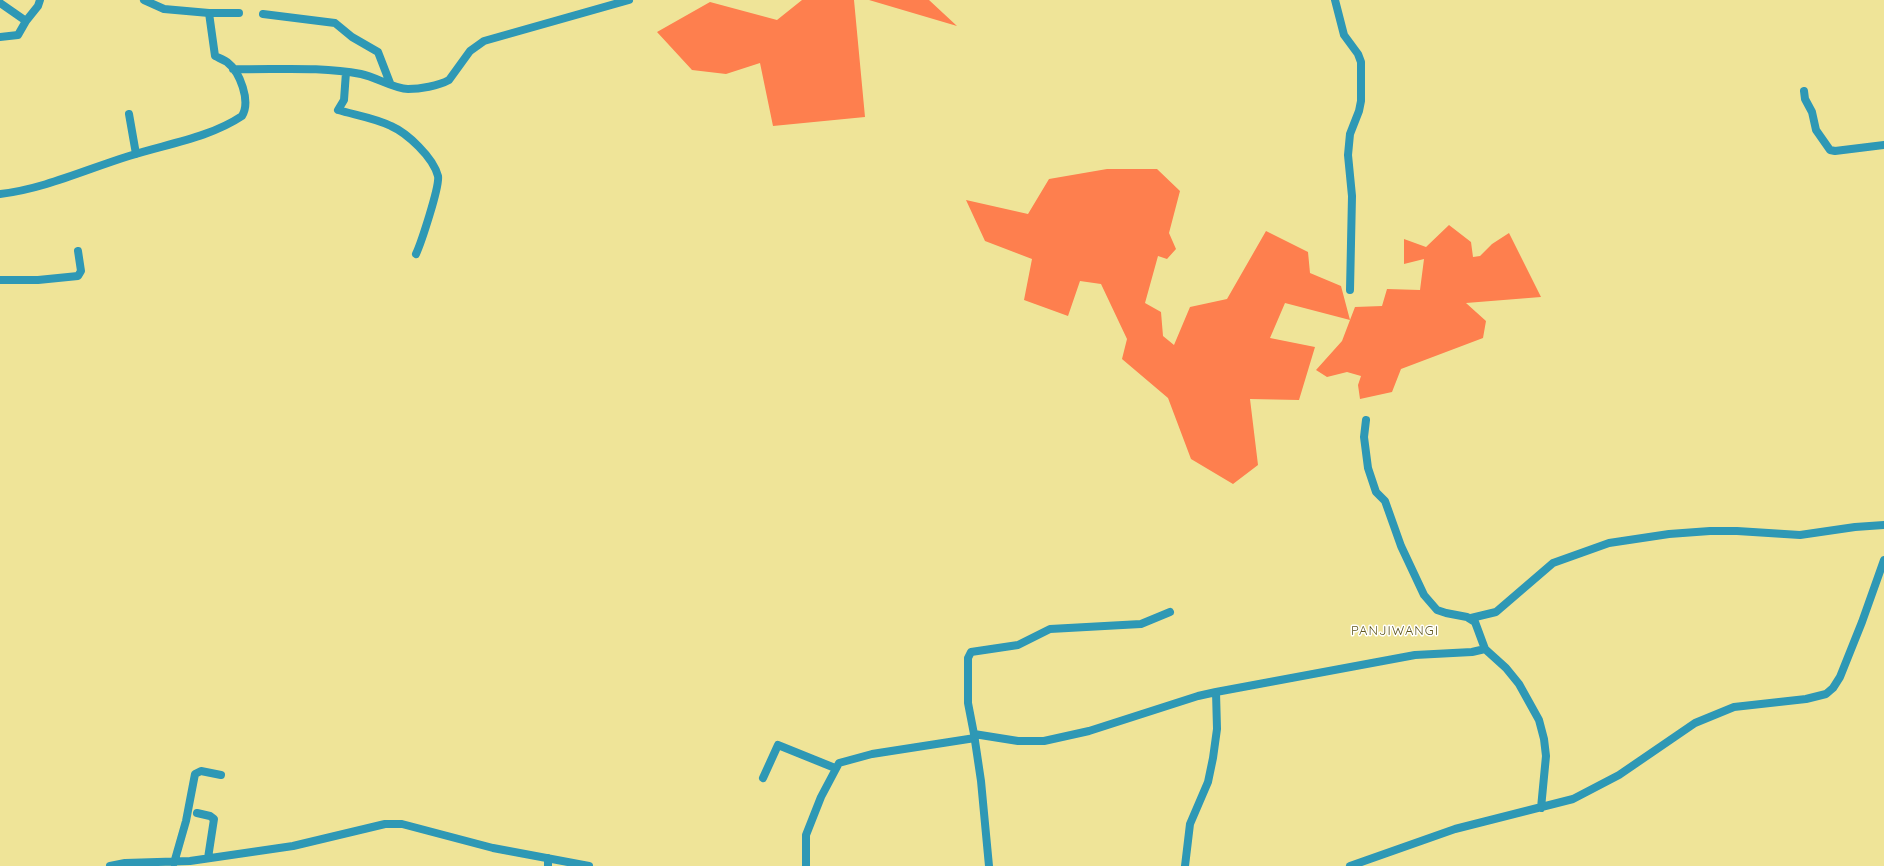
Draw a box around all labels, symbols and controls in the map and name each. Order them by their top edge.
district label: PANJIWANGI [1351,623,1439,639]

